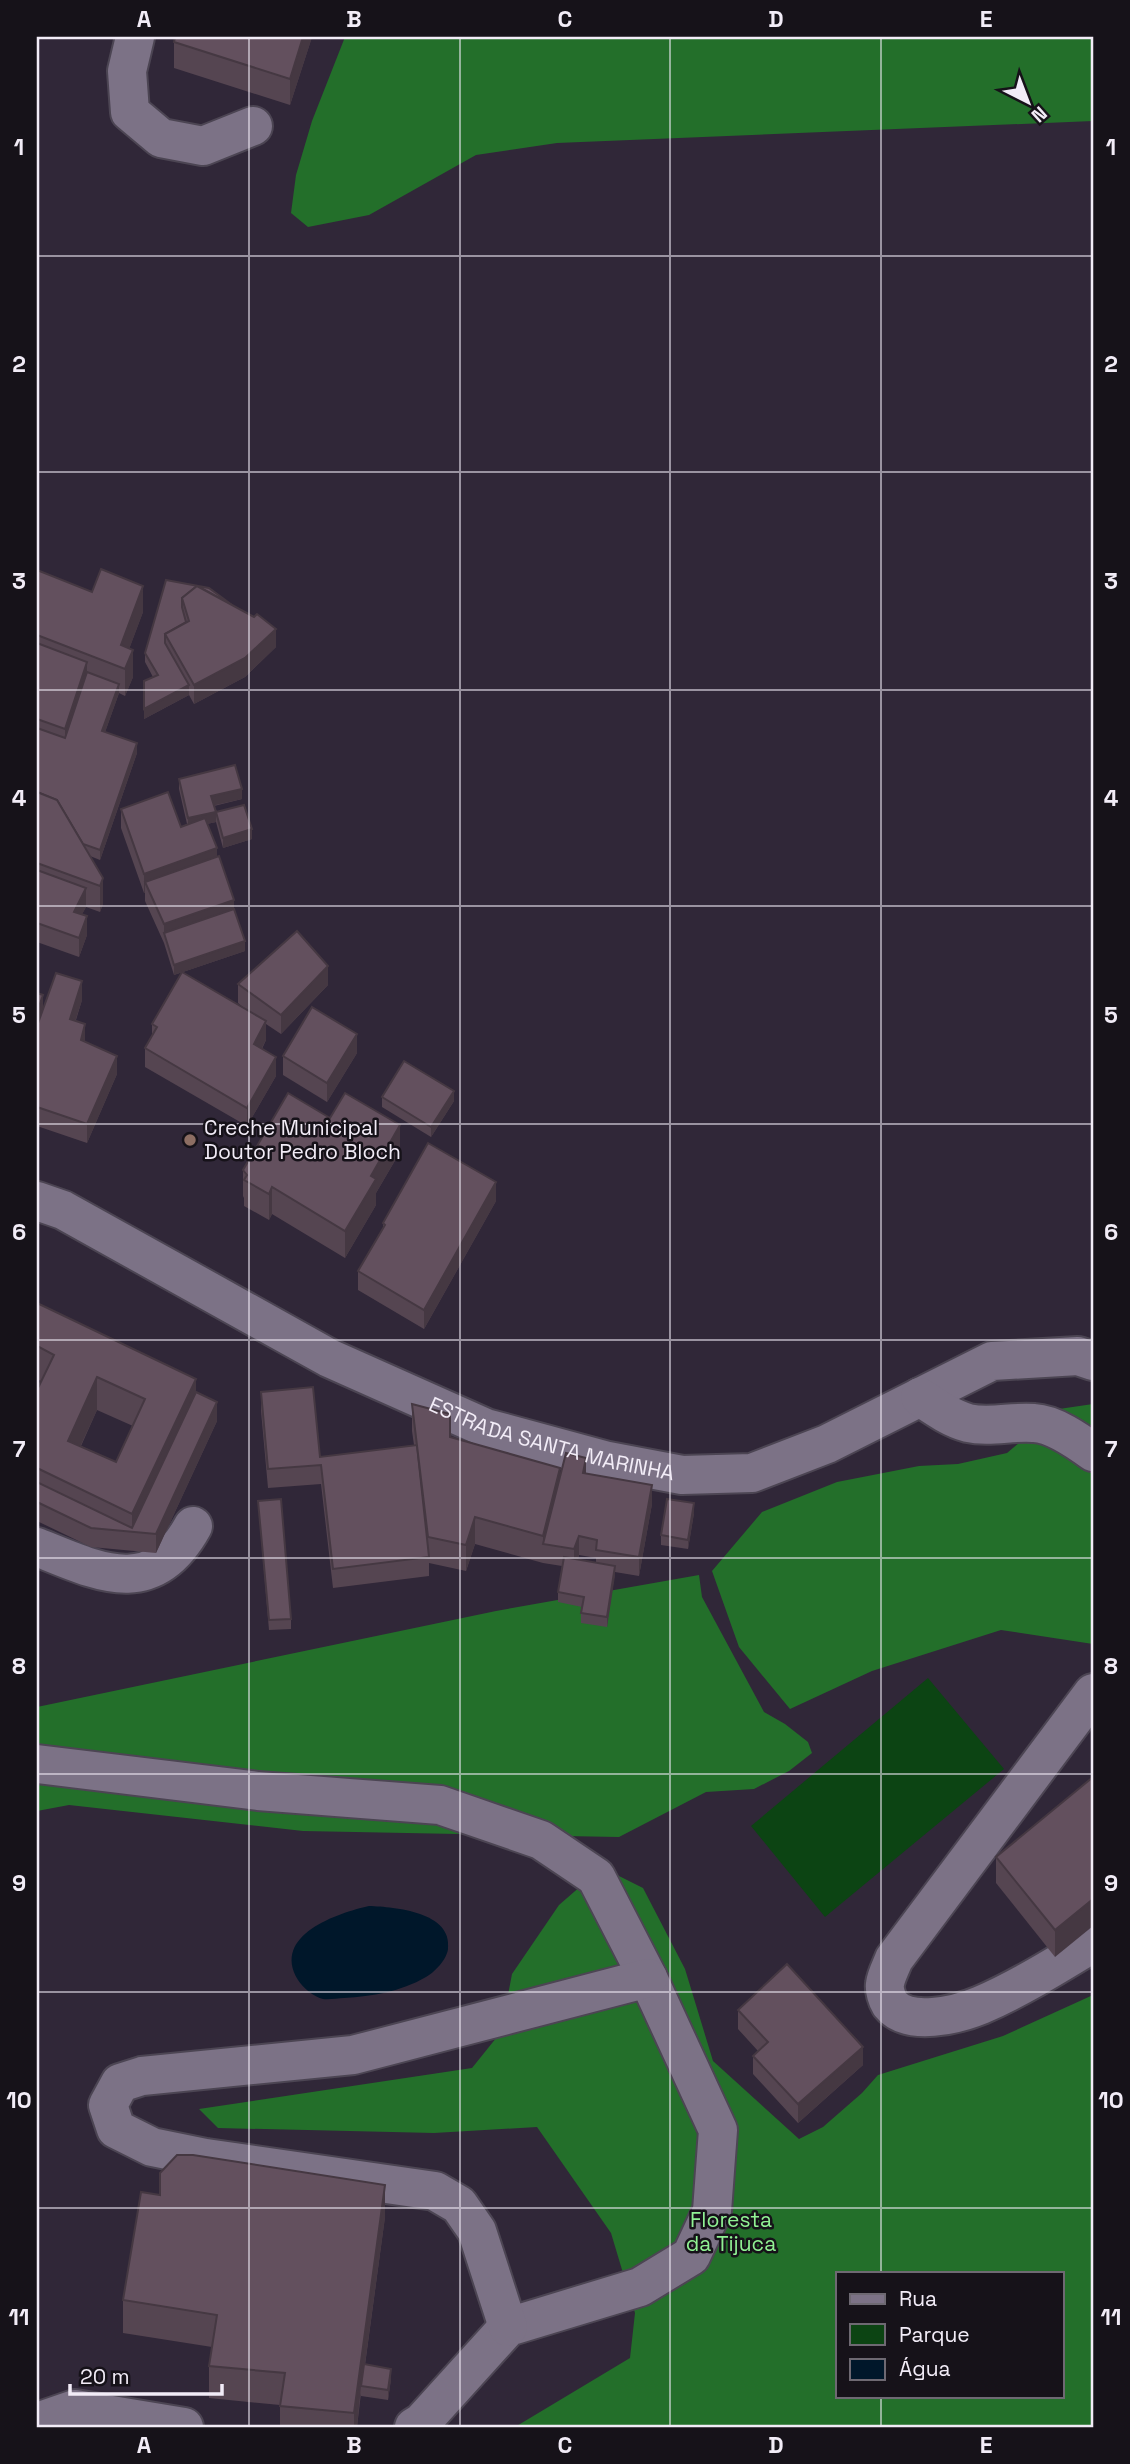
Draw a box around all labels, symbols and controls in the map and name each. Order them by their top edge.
text: A [137,4,152,34]
text: B [346,4,362,34]
text: C [558,4,572,34]
text: D [768,4,784,34]
text: E [980,4,992,34]
north arrow [993,66,1064,136]
text: N [1026,101,1052,128]
text: 1 [14,132,24,162]
text: 1 [1106,132,1116,162]
text: 2 [12,349,26,379]
text: 2 [1104,349,1118,379]
text: 3 [12,566,26,596]
text: 3 [1104,566,1118,596]
text: 4 [12,783,27,813]
text: 4 [1104,783,1119,813]
text: 5 [12,1000,26,1030]
text: 5 [1104,1000,1118,1030]
place label: Creche Municipal Doutor Pedro Bloch [204,1114,401,1165]
marker: Creche Municipal Doutor Pedro Bloch [182,1132,198,1148]
text: 6 [12,1217,26,1247]
text: 6 [1104,1217,1118,1247]
street label: ESTRADA SANTA MARINHA [425,1390,677,1486]
text: 7 [13,1434,26,1464]
text: 7 [1105,1434,1118,1464]
text: 8 [12,1651,26,1681]
text: 8 [1104,1651,1118,1681]
text: 9 [12,1868,26,1898]
text: 9 [1104,1868,1118,1898]
text: 10 [6,2085,32,2115]
text: 10 [1098,2085,1124,2115]
park label: Floresta da Tijuca [686,2206,776,2257]
legend [836,2272,1064,2398]
text: Rua [899,2285,937,2312]
text: 11 [9,2302,29,2332]
text: 11 [1101,2302,1121,2332]
text: Parque [899,2321,970,2348]
scale bar [70,2352,222,2396]
text: Água [899,2355,951,2382]
text: 20 m [80,2363,130,2390]
text: A [137,2430,152,2460]
text: B [346,2430,362,2460]
text: C [558,2430,572,2460]
text: D [768,2430,784,2460]
text: E [980,2430,992,2460]

